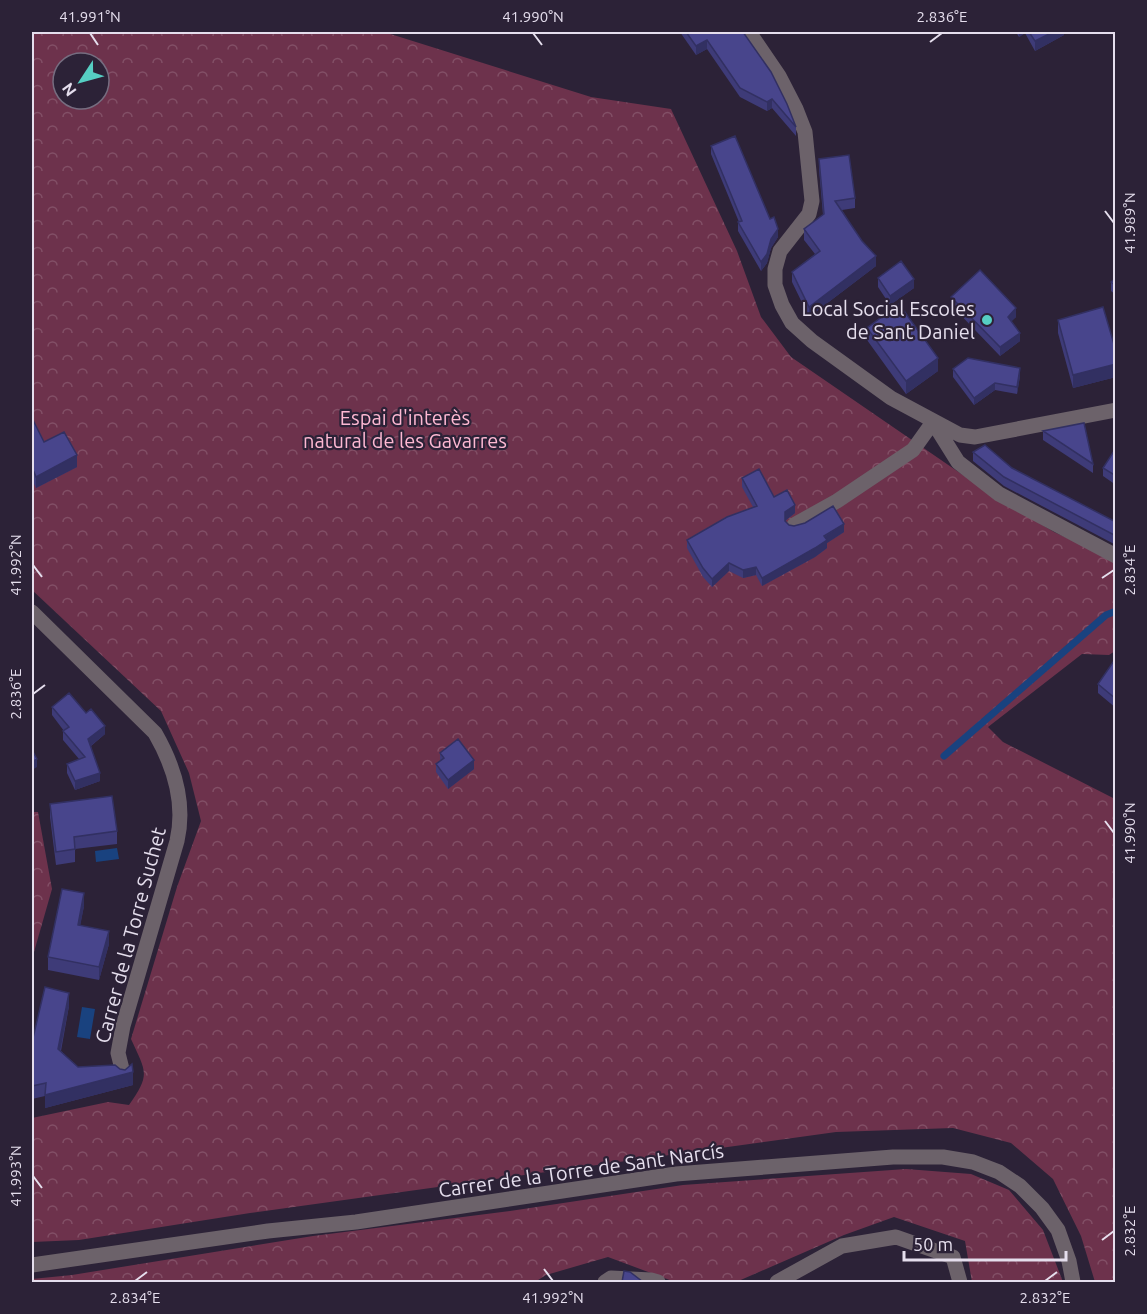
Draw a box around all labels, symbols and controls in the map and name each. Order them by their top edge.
text: 41.991°N [59,8,121,25]
text: 41.990°N [502,8,564,25]
text: 2.836°E [917,8,967,25]
north arrow [51,51,111,111]
text: N [58,80,80,100]
text: 41.989°N [1121,192,1138,254]
place label: Local Social Escoles de Sant Daniel [802,297,975,343]
marker: Local Social Escoles de Sant Daniel [980,313,994,327]
park label: Espai d'interès natural de les Gavarres [303,406,507,452]
text: 41.992°N [7,534,24,596]
text: 2.834°E [1121,545,1138,595]
text: 2.836°E [7,669,24,719]
text: 41.990°N [1121,802,1138,864]
street label: Carrer de la Torre Suchet [90,824,170,1045]
street label: Carrer de la Torre de Sant Narcís [437,1139,725,1201]
text: 41.993°N [7,1145,24,1207]
text: 2.832°E [1121,1206,1138,1256]
scale bar [904,1224,1066,1262]
text: 50 m [913,1234,953,1254]
text: 2.834°E [110,1289,160,1306]
text: 41.992°N [522,1289,584,1306]
text: 2.832°E [1020,1289,1070,1306]

